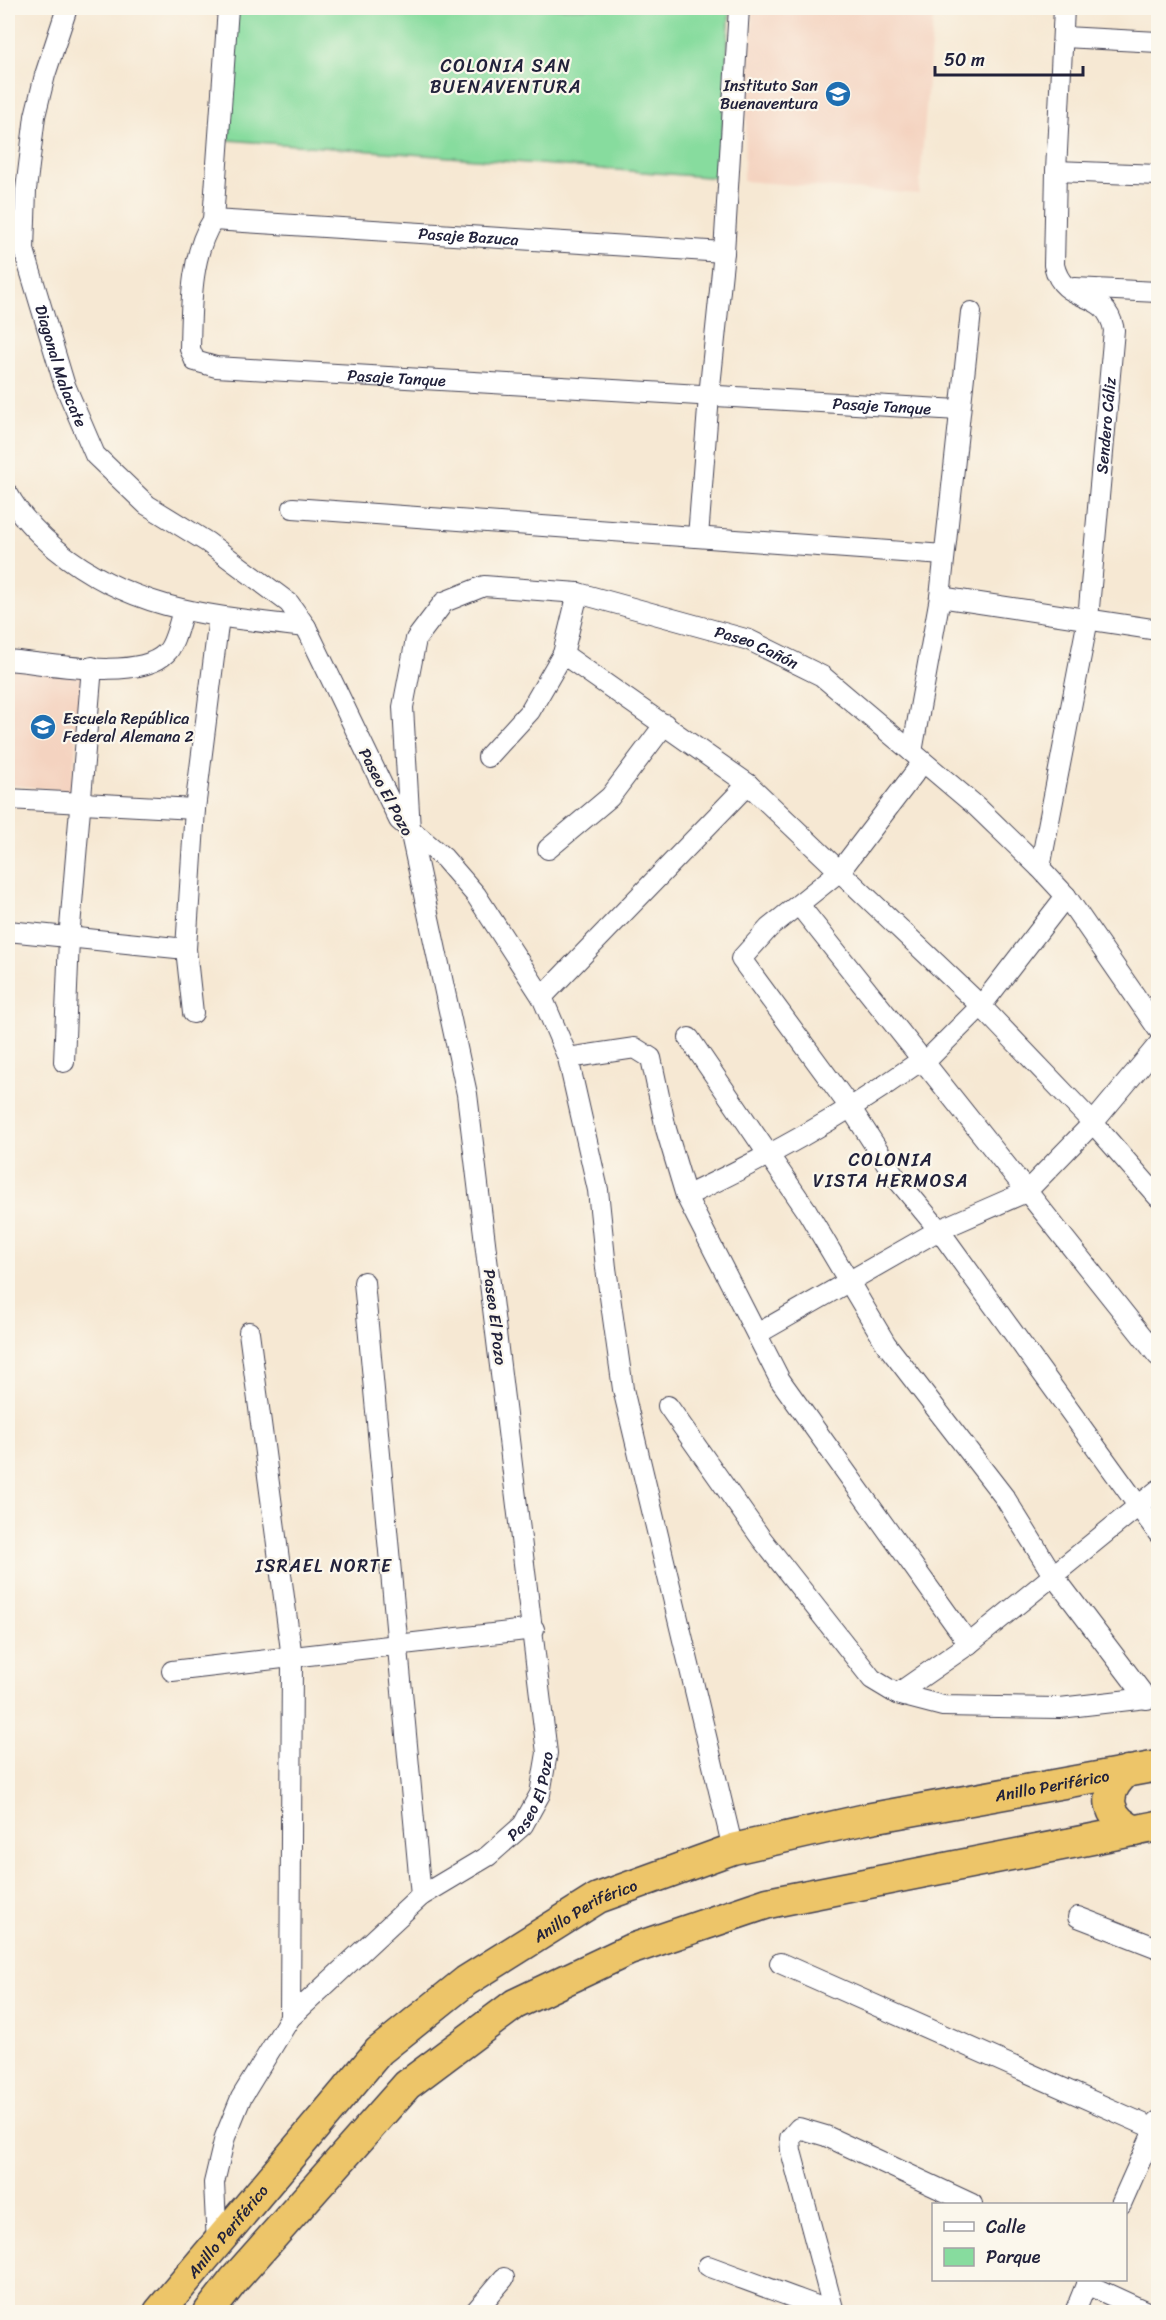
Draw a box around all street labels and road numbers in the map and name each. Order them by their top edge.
street label: Pasaje Bazuca [417,218,520,254]
street label: Diagonal Malacate [27,301,96,432]
street label: Pasaje Tanque [347,360,447,395]
street label: Sendero Cáliz [1087,375,1124,475]
street label: Pasaje Tanque [832,388,932,423]
street label: Paseo Cañón [711,617,804,677]
street label: Paseo El Pozo [351,743,421,841]
street label: Paseo El Pozo [475,1267,515,1367]
street label: Paseo El Pozo [500,1749,562,1848]
street label: Anillo Periférico [992,1761,1112,1810]
street label: Anillo Periférico [526,1870,641,1951]
street label: Anillo Periférico [178,2177,276,2285]

